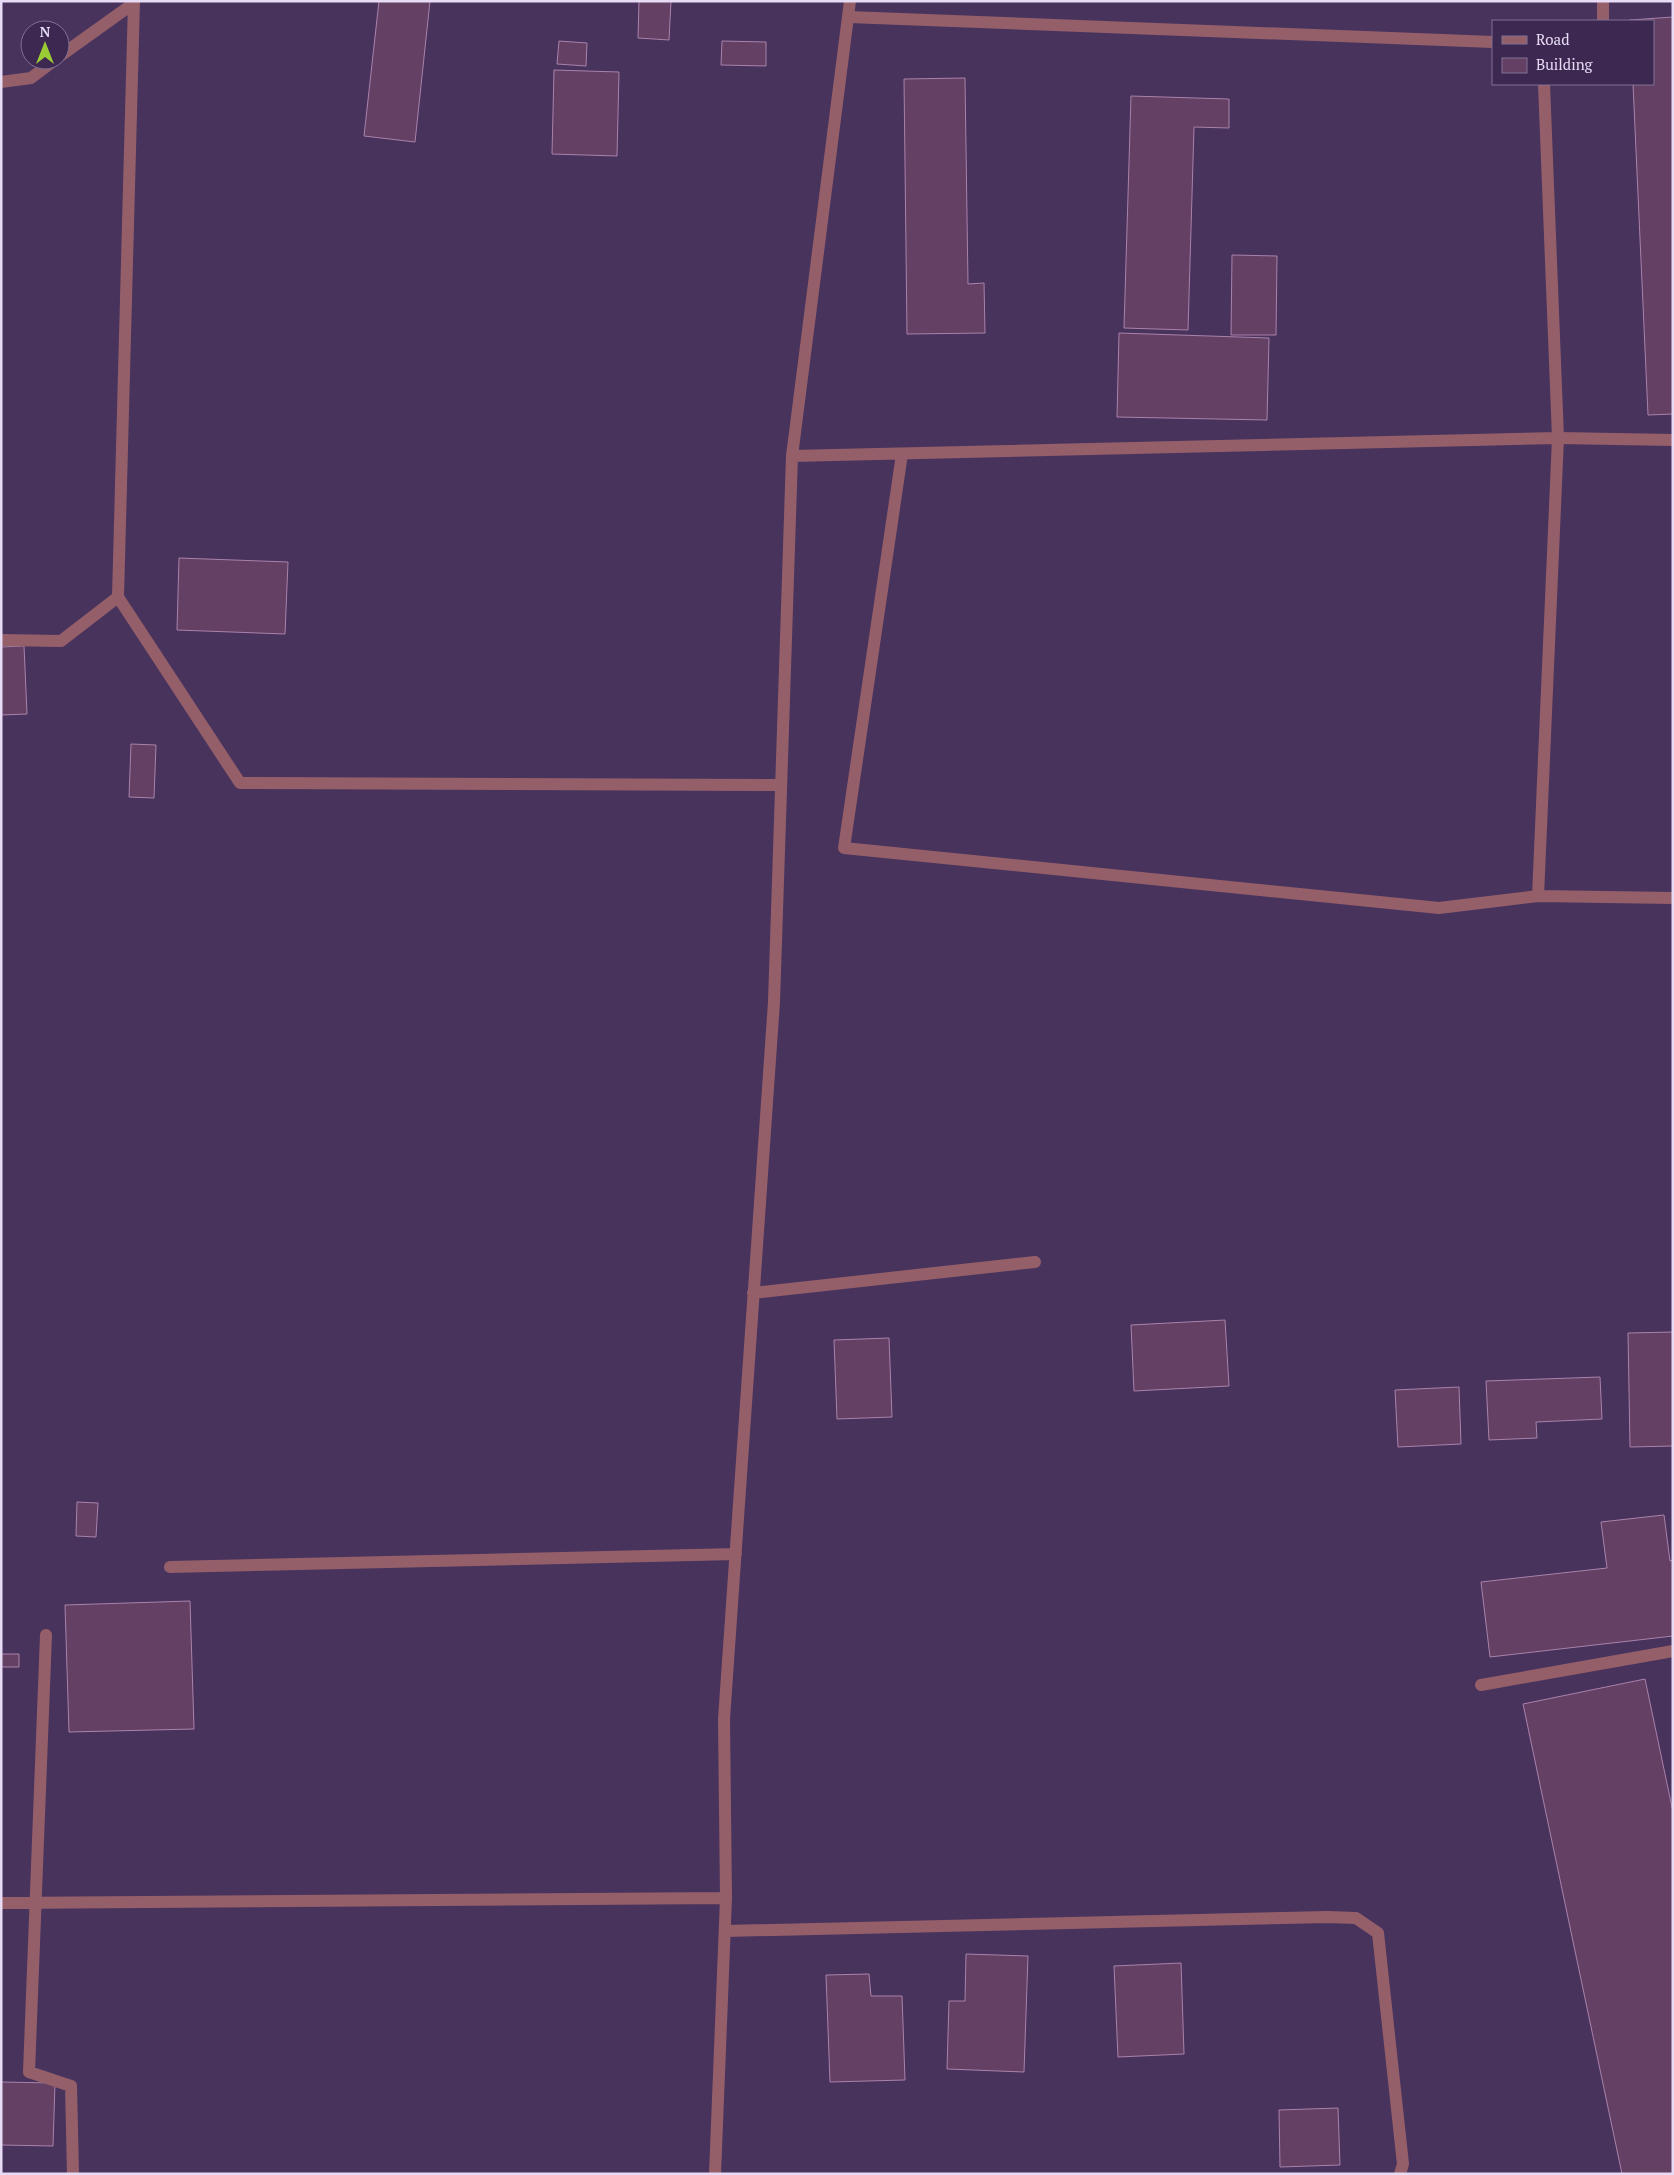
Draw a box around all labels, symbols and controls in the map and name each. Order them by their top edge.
north arrow [20,20,70,70]
legend [1492,20,1654,85]
text: N [40,22,51,41]
text: Road [1536,29,1569,49]
text: Building [1536,54,1594,74]

